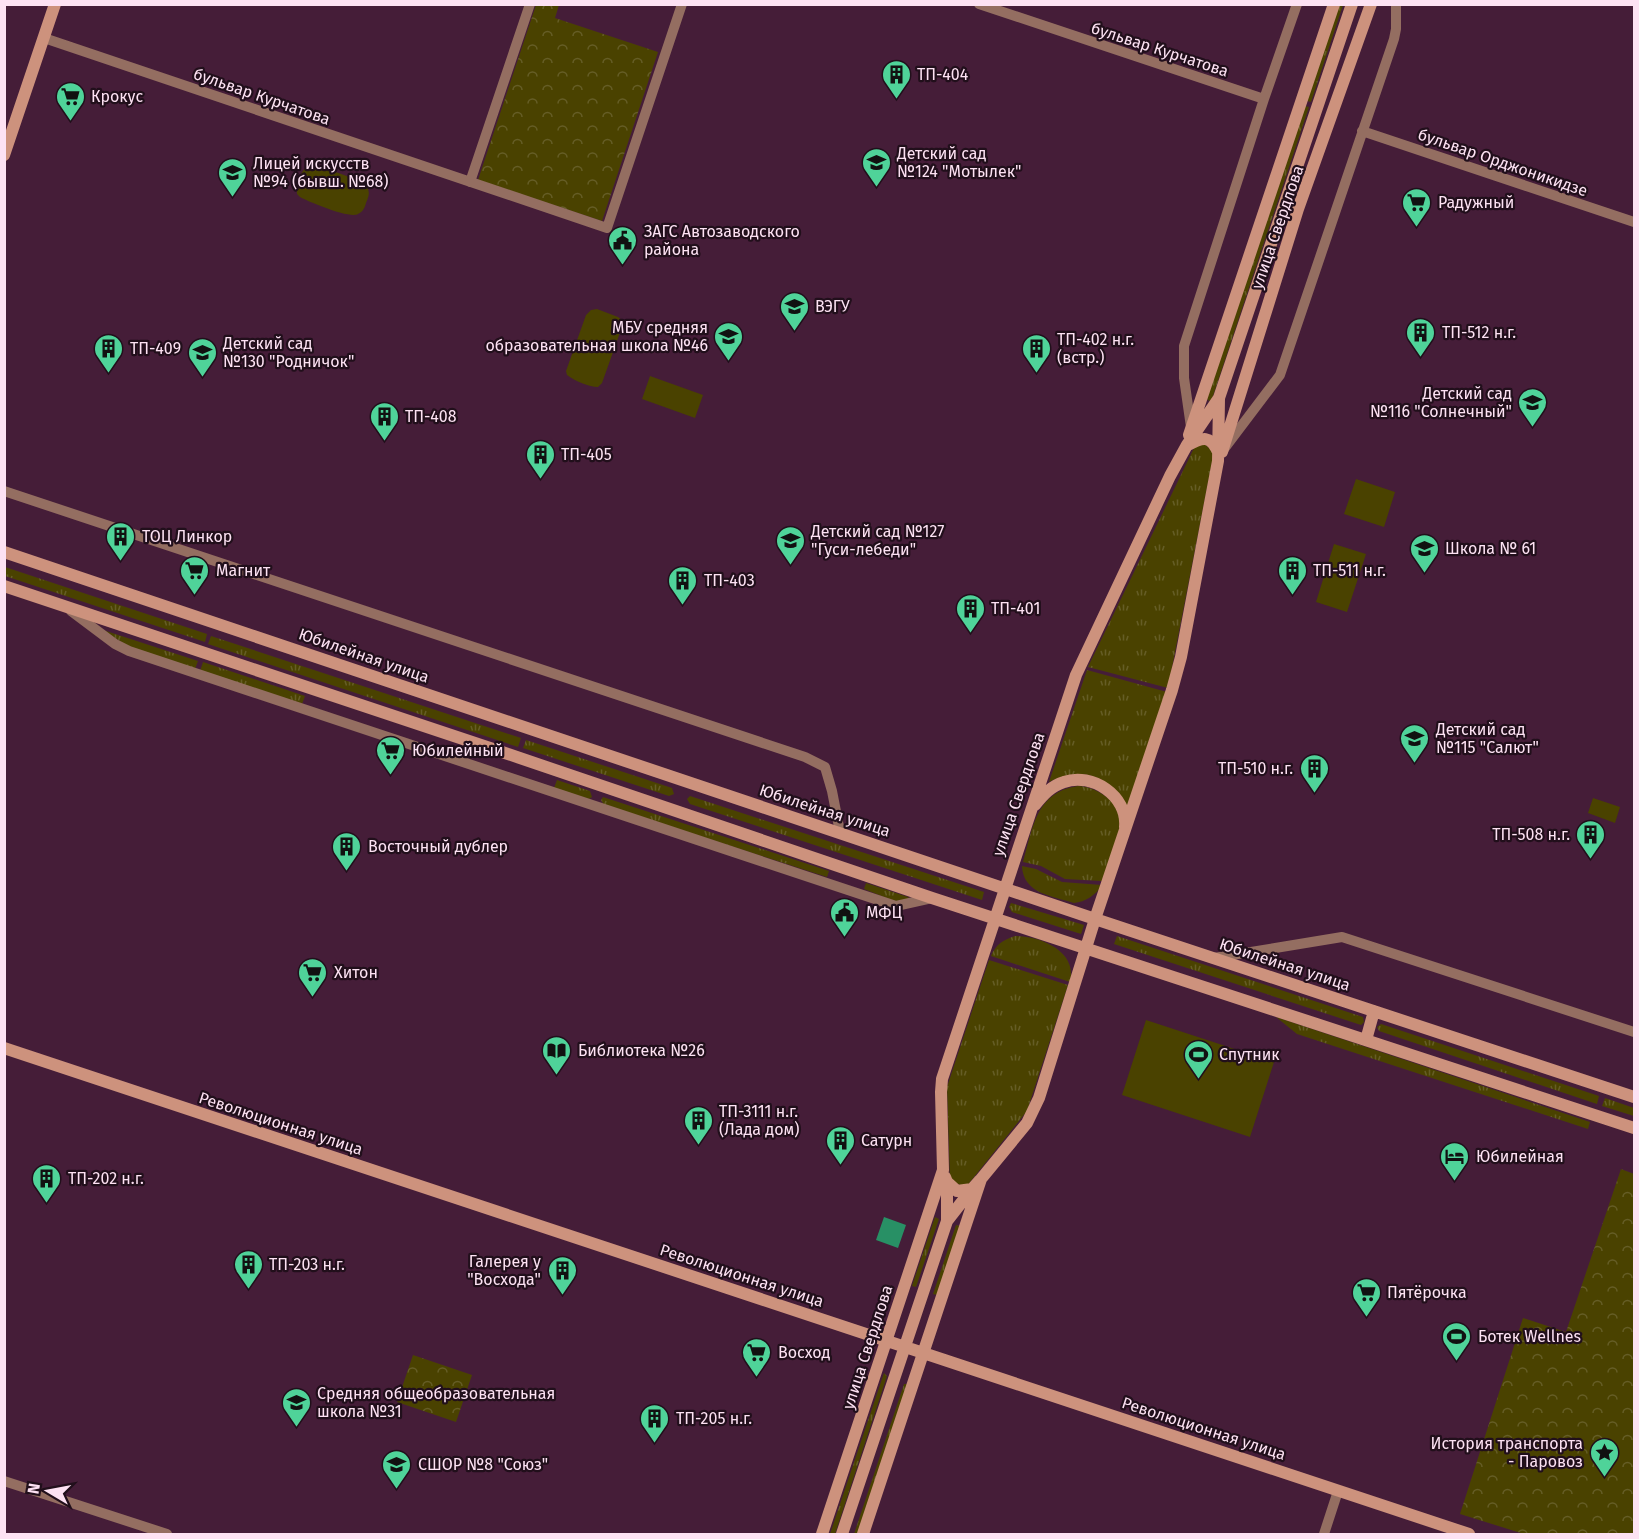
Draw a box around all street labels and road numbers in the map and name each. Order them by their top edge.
street label: бульвар Курчатова [1089,18,1231,81]
street label: бульвар Курчатова [191,64,333,129]
street label: бульвар Орджоникидзе [1415,124,1590,200]
street label: улица Свердлова [1247,163,1308,292]
street label: Юбилейная улица [296,624,432,687]
street label: улица Свердлова [988,730,1049,859]
street label: Юбилейная улица [757,780,893,841]
street label: Юбилейная улица [1217,934,1353,995]
street label: Революционная улица [197,1088,365,1159]
street label: Революционная улица [658,1240,826,1311]
street label: улица Свердлова [838,1283,897,1412]
street label: Революционная улица [1120,1393,1288,1464]

